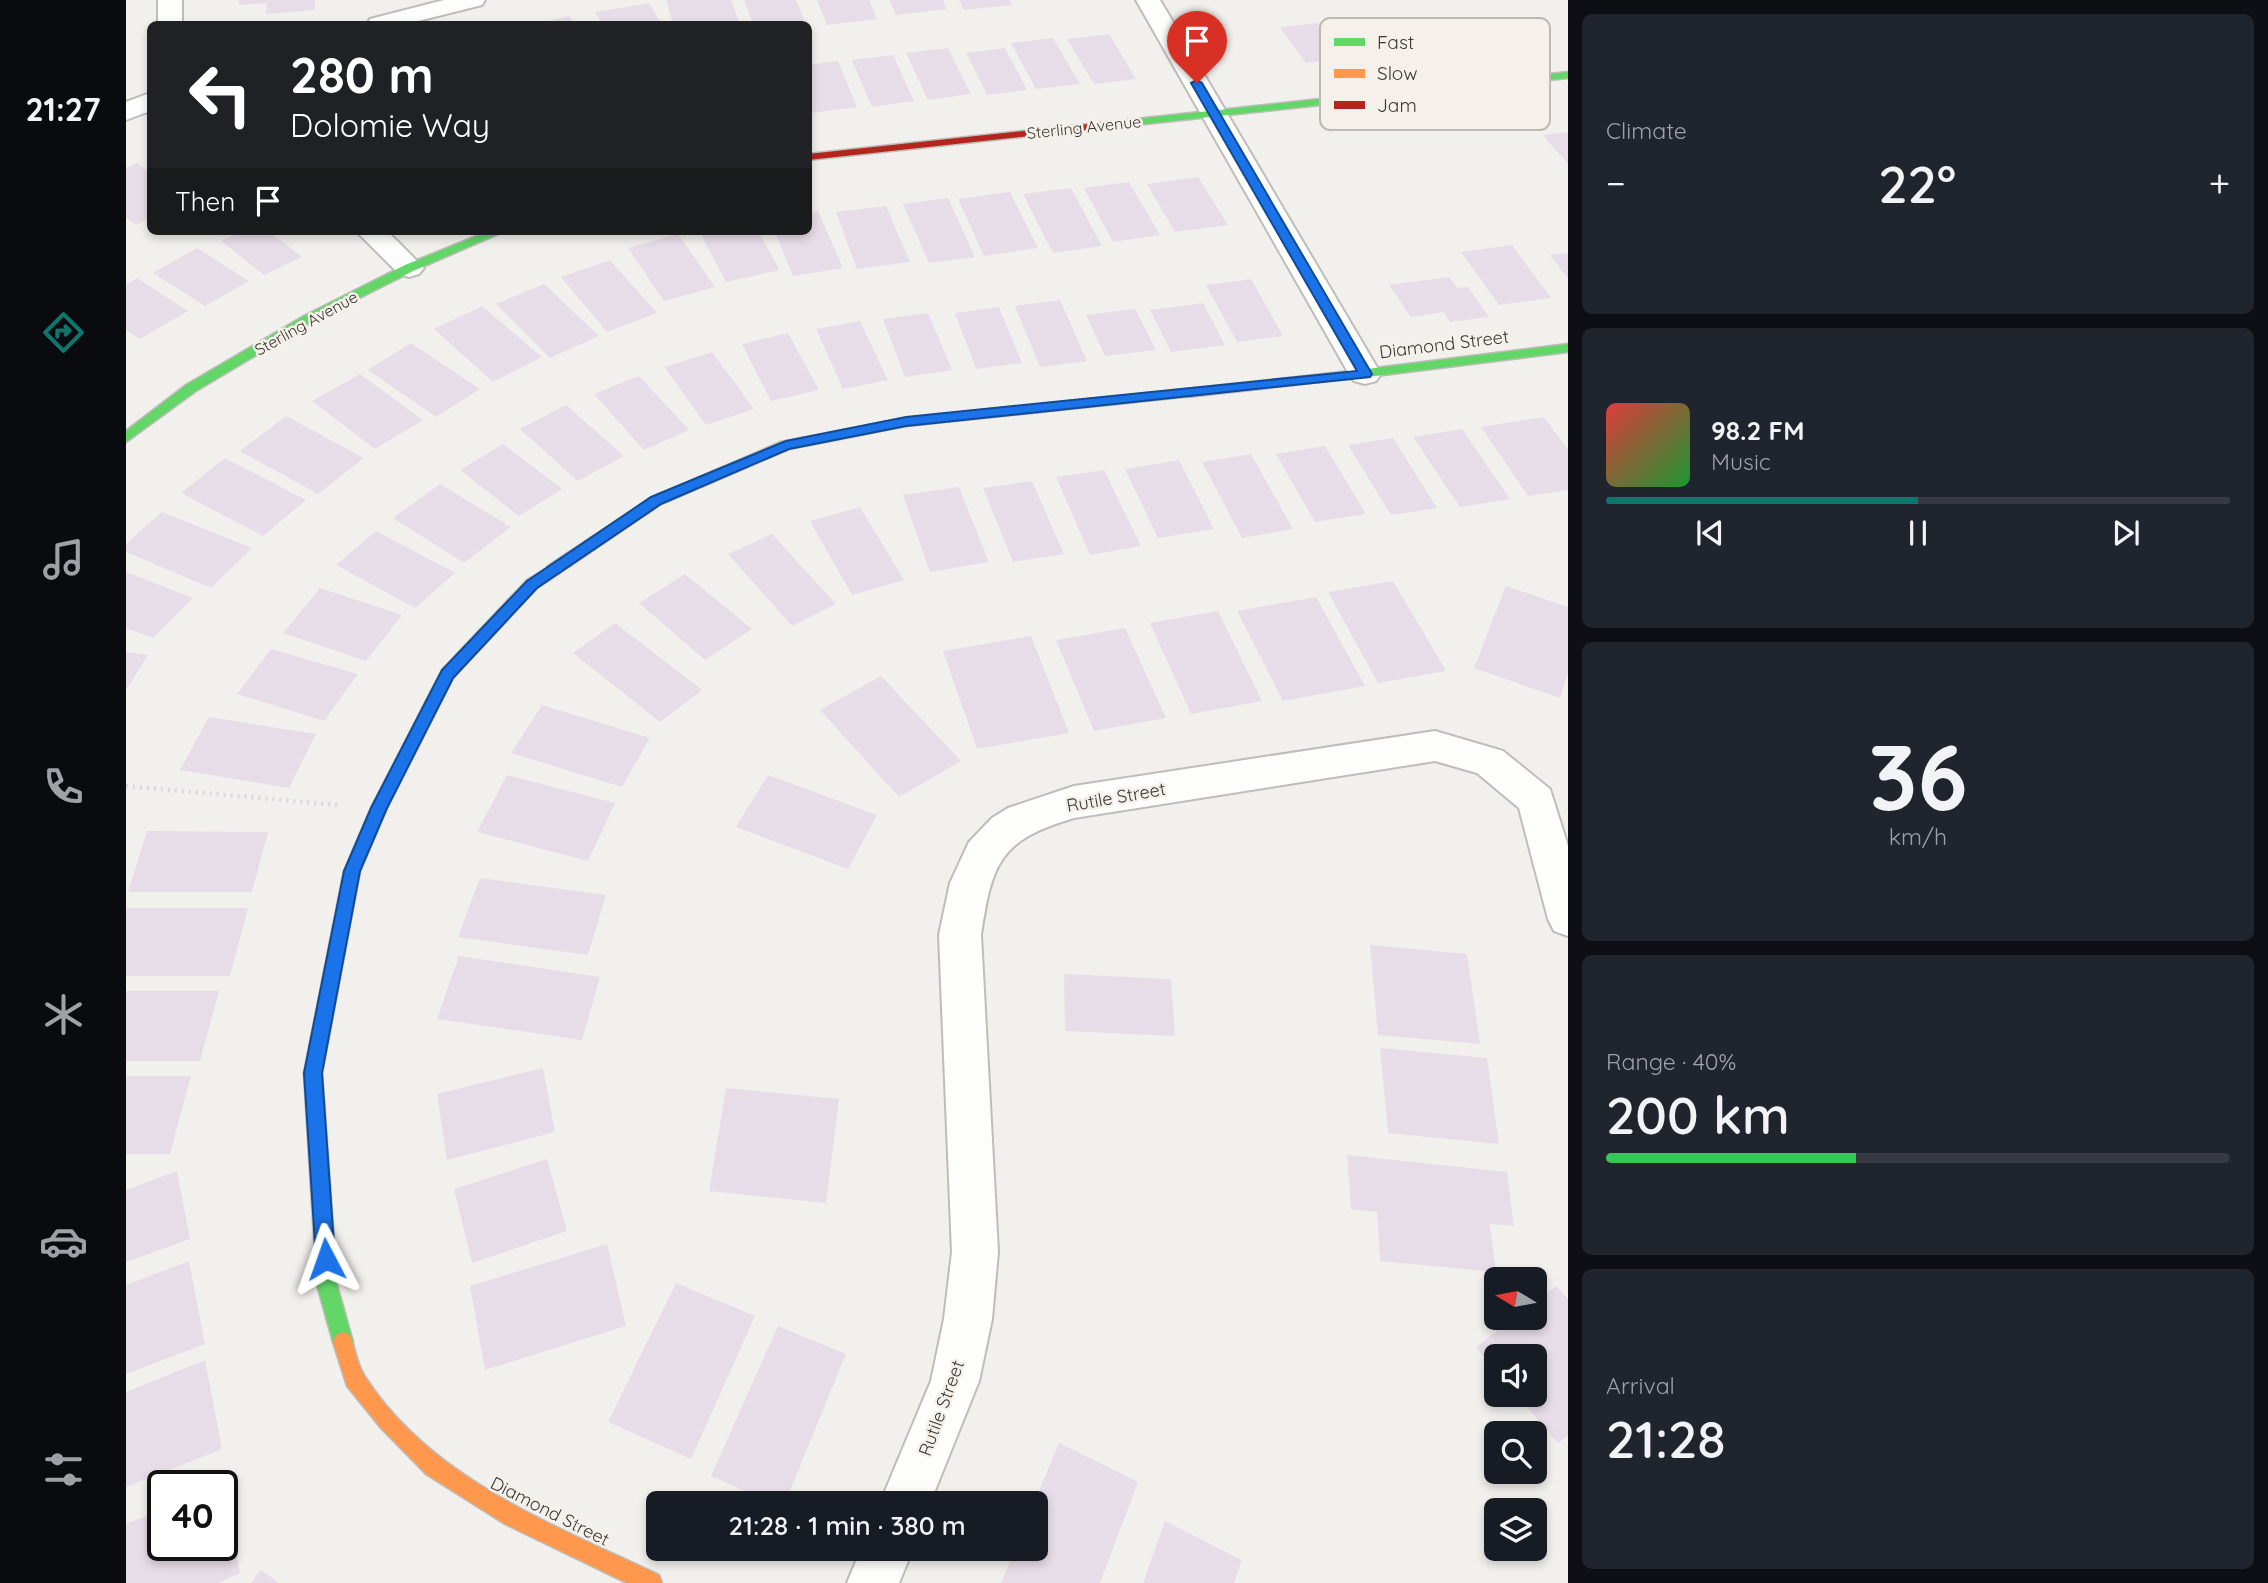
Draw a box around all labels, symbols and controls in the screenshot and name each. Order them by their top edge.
pin [1167,11,1227,83]
legend [1320,18,1550,130]
icon: arrive [1178,22,1216,60]
text: Fast [1377,30,1414,54]
text: 280 m [290,44,434,105]
icon: left [175,49,266,140]
text: Slow [1377,61,1418,85]
text: 21:27 [25,89,101,129]
text: Jam [1377,93,1417,117]
text: Dolomie Way [290,105,490,145]
street label: Sterling Avenue [1026,111,1142,143]
text: Climate [1606,116,1687,145]
text: 22° [1878,151,1956,216]
text: − [1606,159,1626,207]
text: + [2209,159,2230,207]
icon: arrive [249,182,287,220]
text: Then [175,185,235,218]
street label: Sterling Avenue [251,286,361,360]
icon: directions [39,308,88,357]
street label: Diamond Street [1378,325,1510,363]
text: 98.2 FM [1711,414,1804,447]
text: Music [1711,447,1771,476]
icon: previous [1691,514,1729,552]
icon: pause [1899,514,1937,552]
icon: next [2107,514,2145,552]
icon: music [39,535,88,584]
text: 36 [1868,719,1968,833]
icon: phone [39,762,88,811]
street label: Rutile Street [1065,777,1167,817]
text: km/h [1889,822,1947,851]
icon: climate [39,990,88,1039]
text: Range · 40% [1606,1047,1736,1076]
text: 200 km [1606,1082,1790,1147]
icon: car [39,1217,88,1266]
position arrow [289,1222,363,1296]
north arrow [1484,1267,1547,1330]
map controls [1484,1267,1547,1561]
button: sound [1484,1344,1547,1407]
street label: Rutile Street [913,1357,969,1459]
text: Arrival [1606,1371,1675,1400]
text: 21:28 [1606,1406,1726,1471]
button: search [1484,1421,1547,1484]
icon: filters [39,1445,88,1494]
speed limit sign: 40 [147,1470,238,1561]
street label: Diamond Street [487,1471,613,1551]
button: layers [1484,1498,1547,1561]
text: 21:28 · 1 min · 380 m [728,1509,966,1542]

